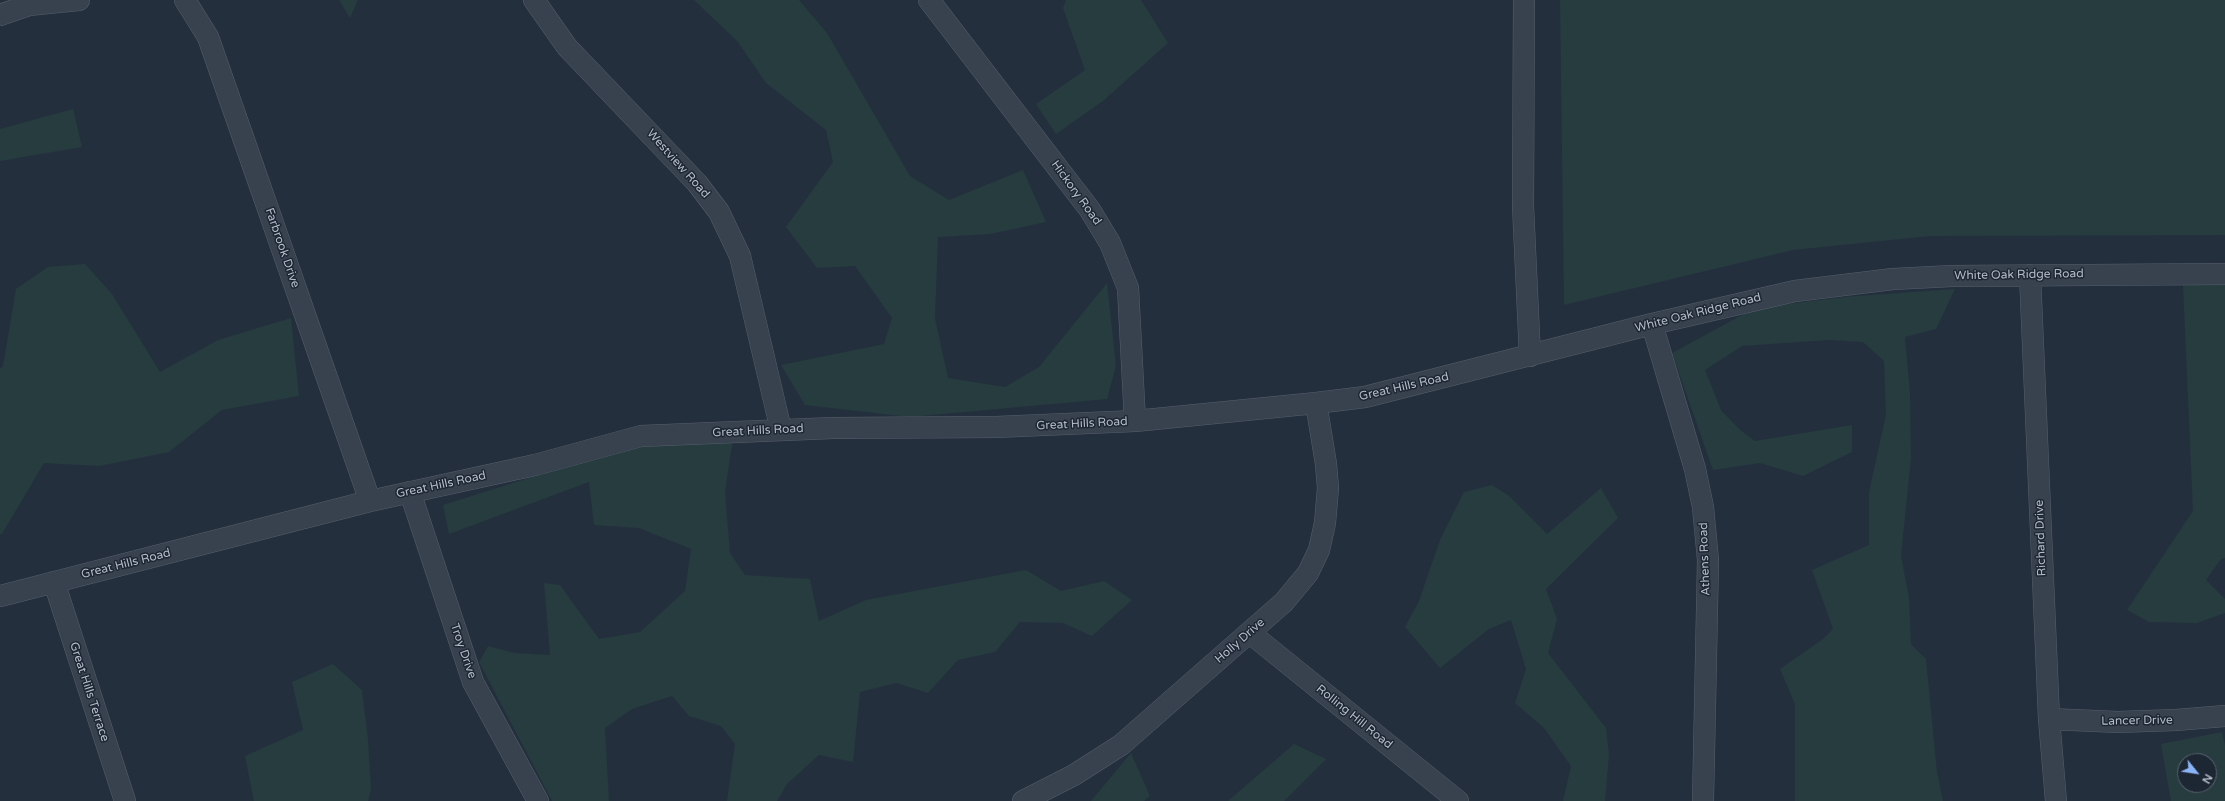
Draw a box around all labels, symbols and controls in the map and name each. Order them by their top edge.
street label: Westview Road [643,127,713,201]
street label: Hickory Road [1048,158,1104,228]
street label: Farbrook Drive [262,206,302,290]
street label: White Oak Ridge Road [1954,267,2084,283]
street label: White Oak Ridge Road [1633,290,1763,336]
street label: Great Hills Road [1358,370,1450,404]
street label: Great Hills Road [1036,414,1128,434]
street label: Great Hills Road [712,421,804,441]
street label: Great Hills Road [395,468,487,502]
street label: Richard Drive [2032,499,2050,577]
street label: Athens Road [1697,522,1713,596]
street label: Great Hills Road [80,546,172,582]
street label: Holly Drive [1212,615,1268,667]
street label: Troy Drive [447,622,479,680]
street label: Great Hills Terrace [66,640,112,744]
street label: Rolling Hill Road [1313,682,1395,752]
street label: Lancer Drive [2101,713,2173,729]
north arrow [2177,753,2217,793]
text: N [2199,772,2215,786]

